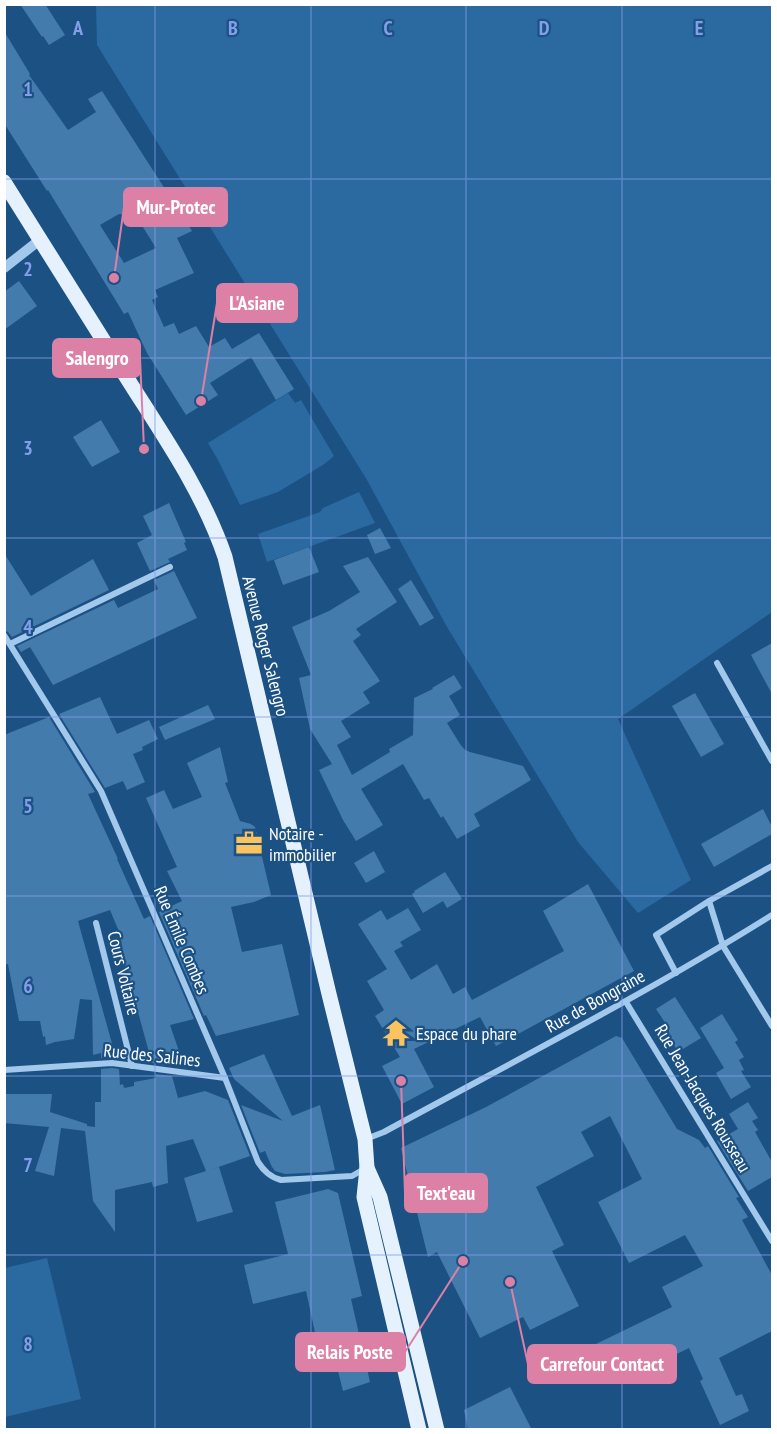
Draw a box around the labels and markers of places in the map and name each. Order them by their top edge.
callout: Mur-Protec [124,188,227,226]
callout: L'Asiane [217,284,297,322]
callout: Salengro [53,339,140,377]
place label: Notaire - immobilier [269,822,336,866]
office icon: Notaire - immobilier [234,828,264,858]
temple icon: Espace du phare [381,1018,411,1048]
place label: Espace du phare [416,1022,517,1045]
callout: Text'eau [405,1174,487,1212]
callout: Relais Poste [296,1333,405,1371]
callout: Carrefour Contact [528,1345,676,1383]

